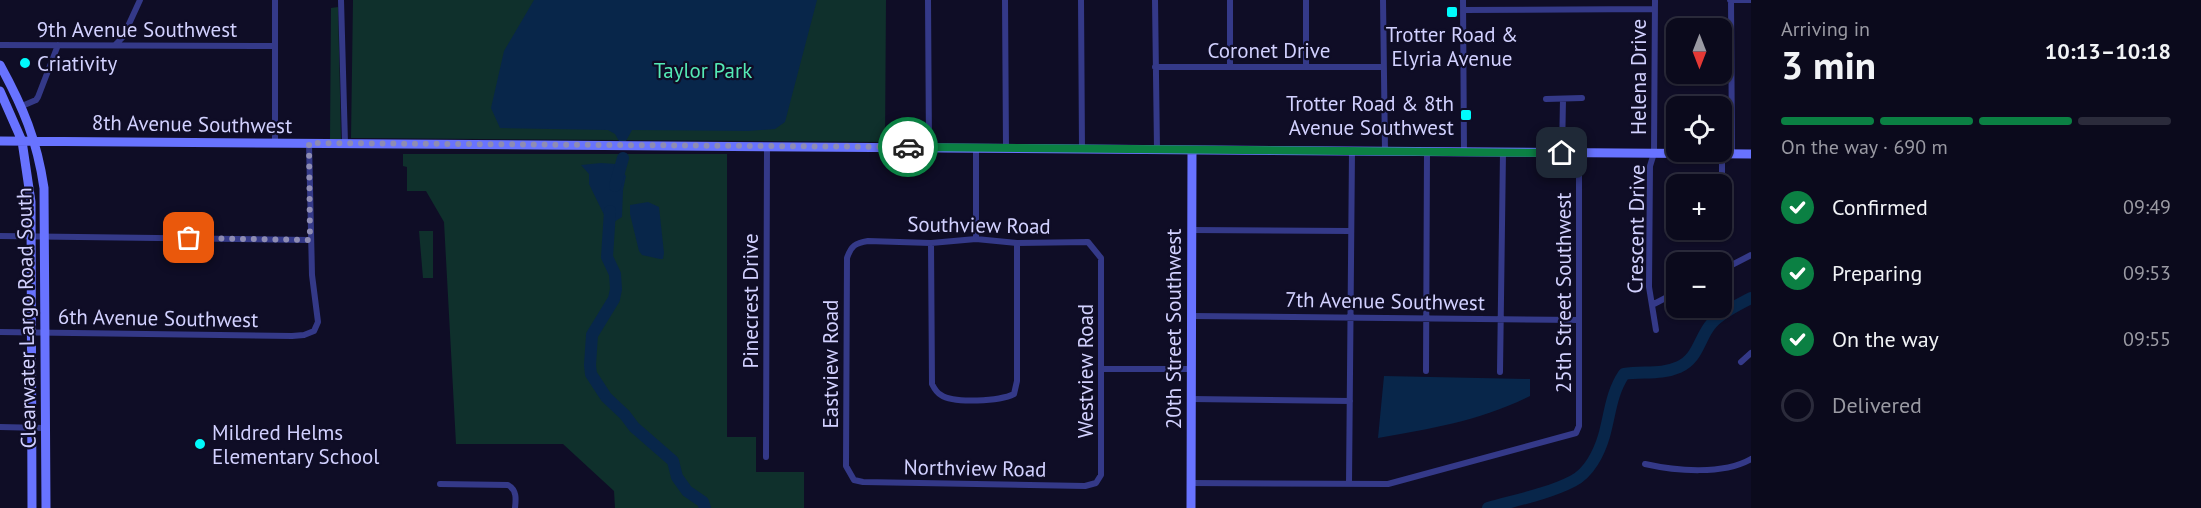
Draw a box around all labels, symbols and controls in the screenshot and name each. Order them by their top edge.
marker: Trotter Road & Elyria Avenue [1445,5,1459,19]
street label: 9th Avenue Southwest [37,16,237,43]
text: Arriving in [1781,16,1870,42]
north arrow [1666,18,1732,84]
map controls [1666,18,1732,318]
street label: Helena Drive [1625,19,1652,135]
place label: Trotter Road & Elyria Avenue [1386,21,1518,72]
street label: Coronet Drive [1208,37,1330,64]
text: 10:13–10:18 [2045,37,2171,65]
text: 3 min [1781,39,1876,90]
place label: Criativity [37,50,117,77]
marker: Criativity [18,56,32,70]
park label: Taylor Park [654,57,752,84]
place label: Trotter Road & 8th Avenue Southwest [1286,90,1454,141]
button: locate [1666,96,1732,162]
marker: Trotter Road & 8th Avenue Southwest [1459,108,1473,122]
street label: 8th Avenue Southwest [92,109,292,139]
courier [878,117,938,177]
pin [1536,127,1587,178]
icon: car [892,131,925,164]
text: On the way · 690 m [1781,134,1948,160]
icon: home [1545,136,1578,169]
street label: Crescent Drive [1621,164,1651,294]
button: + [1666,174,1732,240]
street label: Clearwater Largo Road South [10,187,42,449]
icon: check [1781,191,1814,224]
street label: 25th Street Southwest [1550,193,1577,393]
text: Confirmed [1832,193,1928,221]
text: 09:49 [2123,194,2171,220]
street label: Southview Road [907,210,1051,240]
pin [163,212,214,263]
icon: bag [172,221,205,254]
street label: 20th Street Southwest [1160,229,1187,429]
street label: Pinecrest Drive [737,233,764,369]
button: − [1666,252,1732,318]
icon: check [1781,257,1814,290]
text: Preparing [1832,259,1922,287]
text: 09:53 [2123,260,2171,286]
street label: 7th Avenue Southwest [1285,286,1485,316]
street label: Eastview Road [817,300,844,428]
street label: 6th Avenue Southwest [58,303,258,333]
street label: Westview Road [1072,304,1099,438]
icon: check [1781,323,1814,356]
text: On the way [1832,325,1939,353]
text: 09:55 [2123,326,2171,352]
text: Delivered [1832,391,1922,419]
place label: Mildred Helms Elementary School [212,419,379,470]
marker: Mildred Helms Elementary School [193,437,207,451]
street label: Northview Road [903,453,1047,483]

